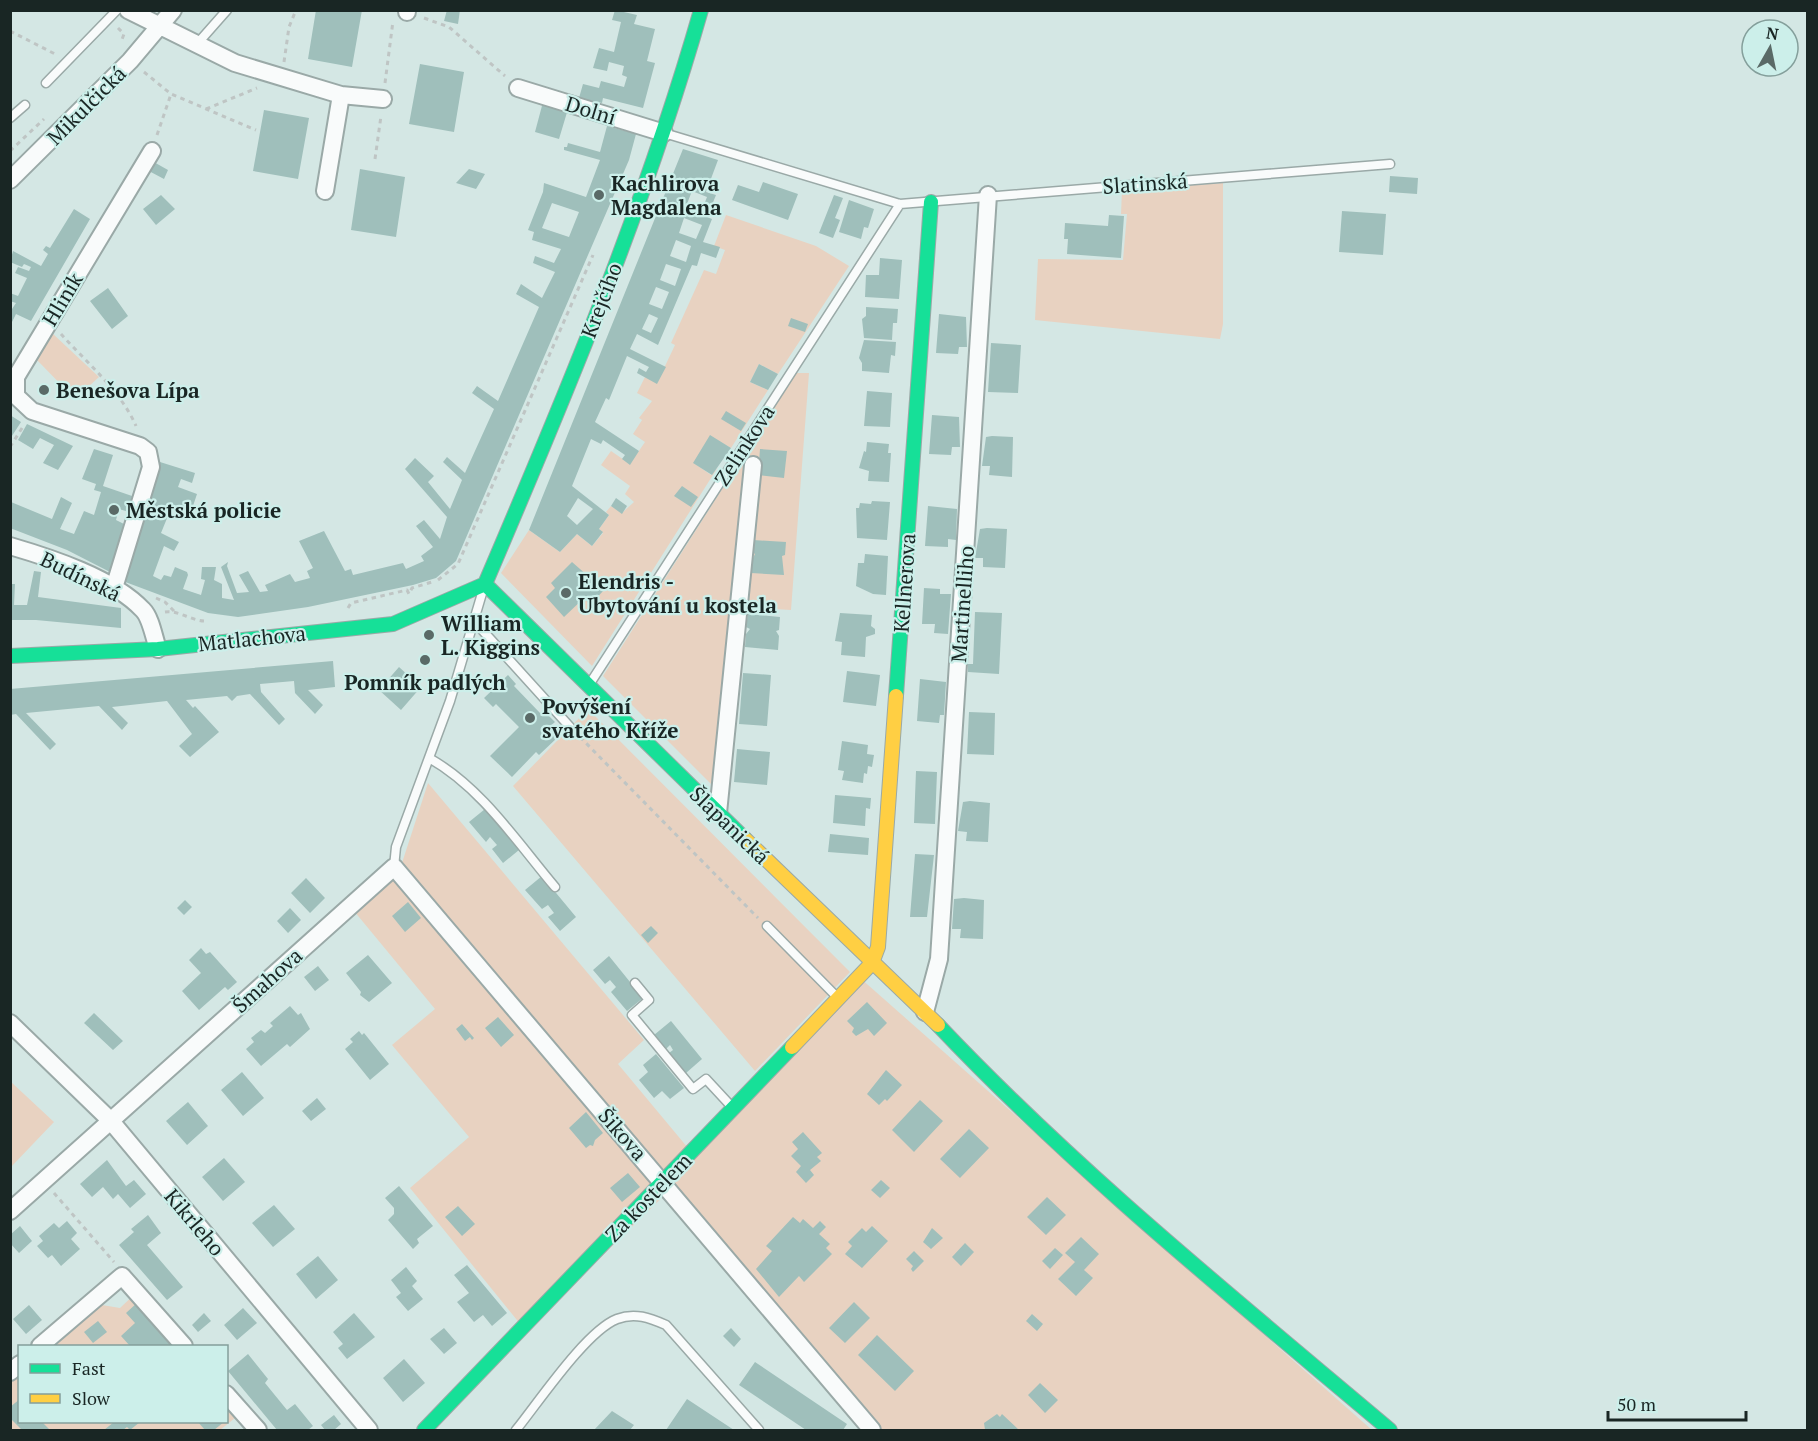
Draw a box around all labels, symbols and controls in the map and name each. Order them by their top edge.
north arrow [1740,18,1800,78]
text: N [1765,21,1780,45]
street label: Mikulčická [40,59,132,151]
street label: Dolní [562,89,620,131]
street label: Slatinská [1101,166,1189,200]
place label: Kachlirova Magdalena [611,169,722,221]
marker: Kachlirova Magdalena [592,188,606,202]
street label: Krejčího [574,258,628,342]
street label: Hliník [35,267,89,331]
place label: Benešova Lípa [56,376,200,404]
marker: Benešova Lípa [37,383,51,397]
street label: Zelinkova [707,399,781,491]
place label: Městská policie [126,496,281,524]
marker: Městská policie [107,503,121,517]
street label: Kellnerova [887,532,921,634]
street label: Budínská [36,545,126,608]
street label: Martinelliho [944,545,980,663]
place label: Elendris - Ubytování u kostela [578,567,777,619]
marker: Elendris - Ubytování u kostela [559,586,573,600]
place label: William L. Kiggins [441,609,540,661]
street label: Matlachova [197,618,308,658]
marker: William L. Kiggins [422,628,436,642]
marker: Pomník padlých [418,653,432,667]
place label: Pomník padlých [344,668,506,696]
place label: Povýšení svatého Kříže [542,692,678,744]
marker: Povýšení svatého Kříže [523,711,537,725]
street label: Šlapanická [684,780,776,870]
street label: Šmahova [226,941,308,1019]
street label: Šikova [593,1102,654,1166]
street label: Za kostelem [599,1147,697,1247]
street label: Kikrleho [159,1183,231,1261]
legend [18,1345,228,1423]
text: Fast [72,1356,106,1380]
scale bar [1608,1384,1746,1422]
text: Slow [72,1386,111,1410]
text: 50 m [1617,1392,1657,1416]

